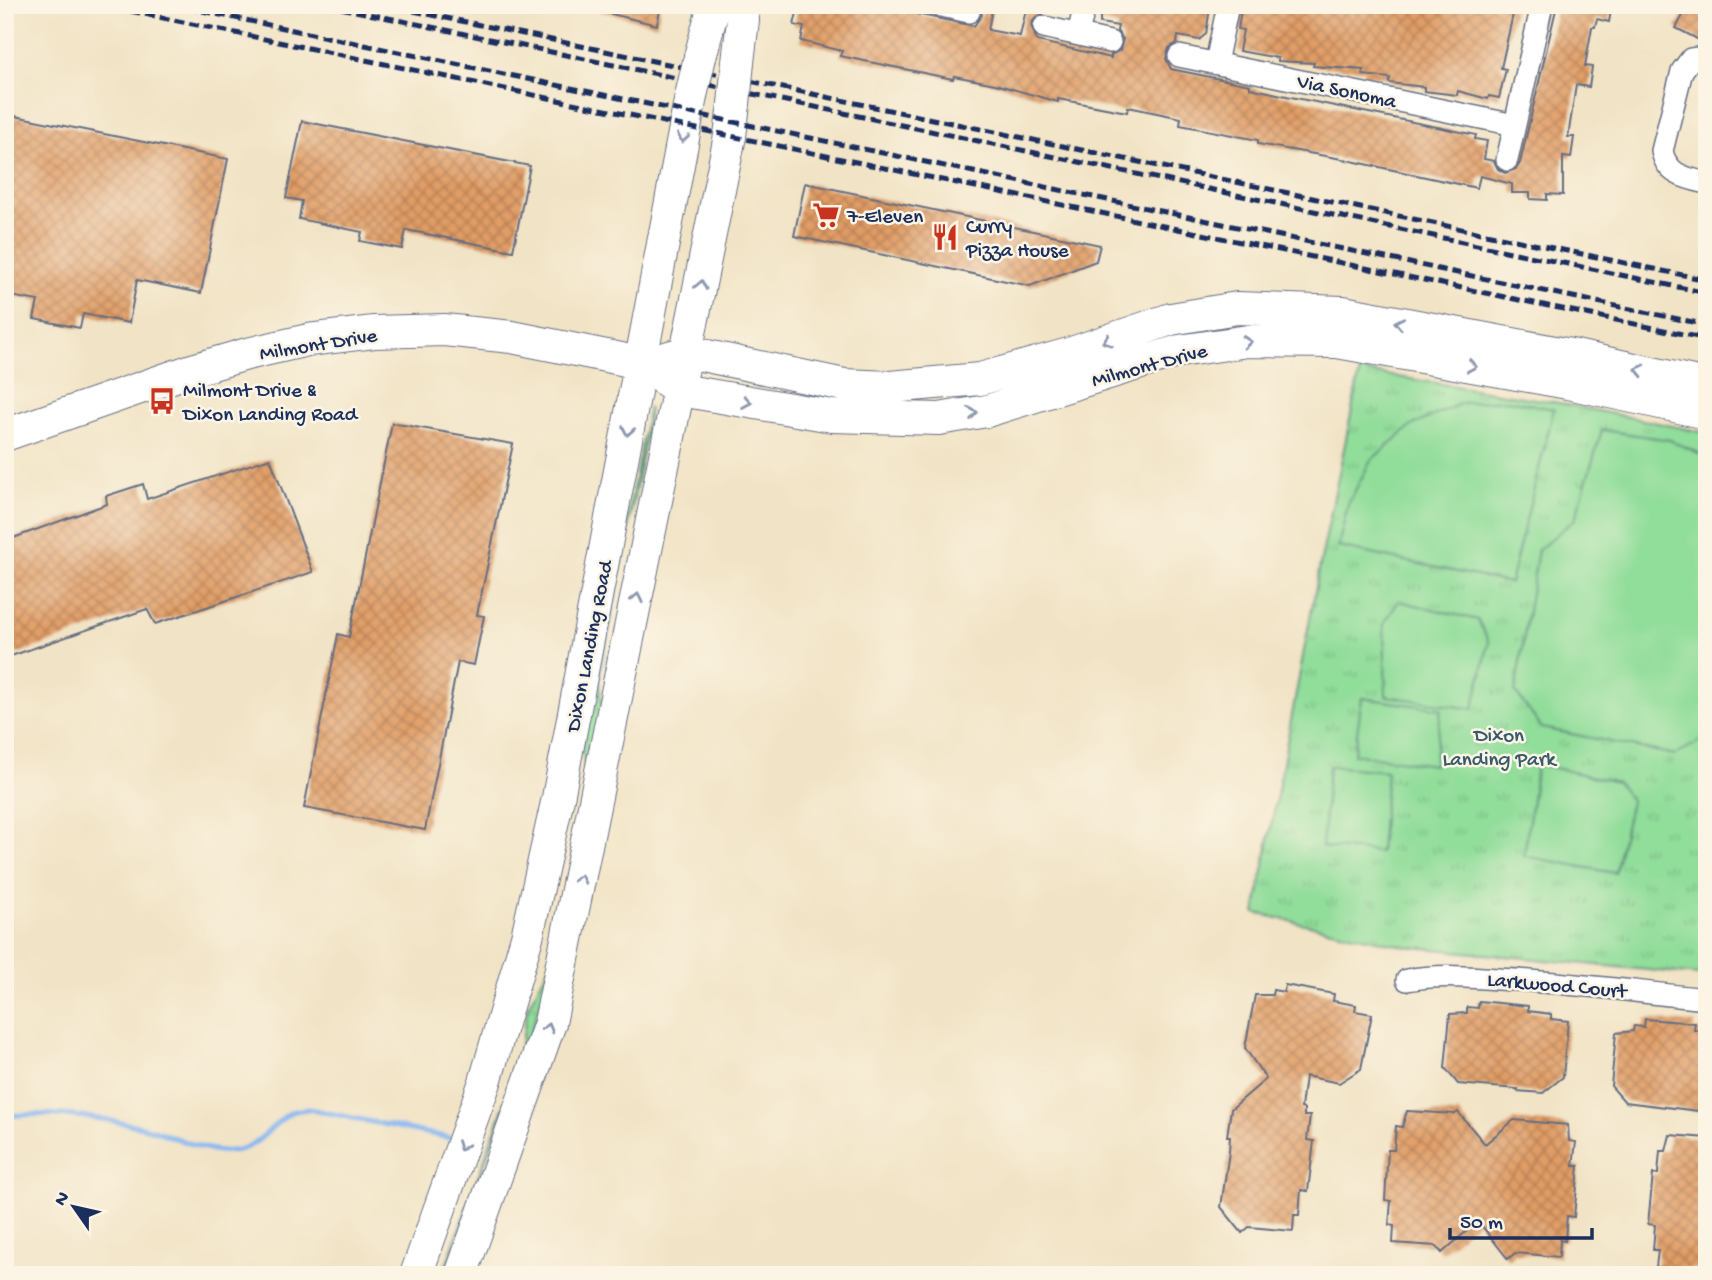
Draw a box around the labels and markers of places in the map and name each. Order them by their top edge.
supermarket icon: 7-Eleven [811,200,841,230]
place label: 7-Eleven [846,206,923,231]
place label: Curry Pizza House [965,216,1070,265]
restaurant icon: Curry Pizza House [930,222,960,252]
place label: Milmont Drive & Dixon Landing Road [181,380,359,429]
bus stop icon: Milmont Drive & Dixon Landing Road [147,386,177,416]

